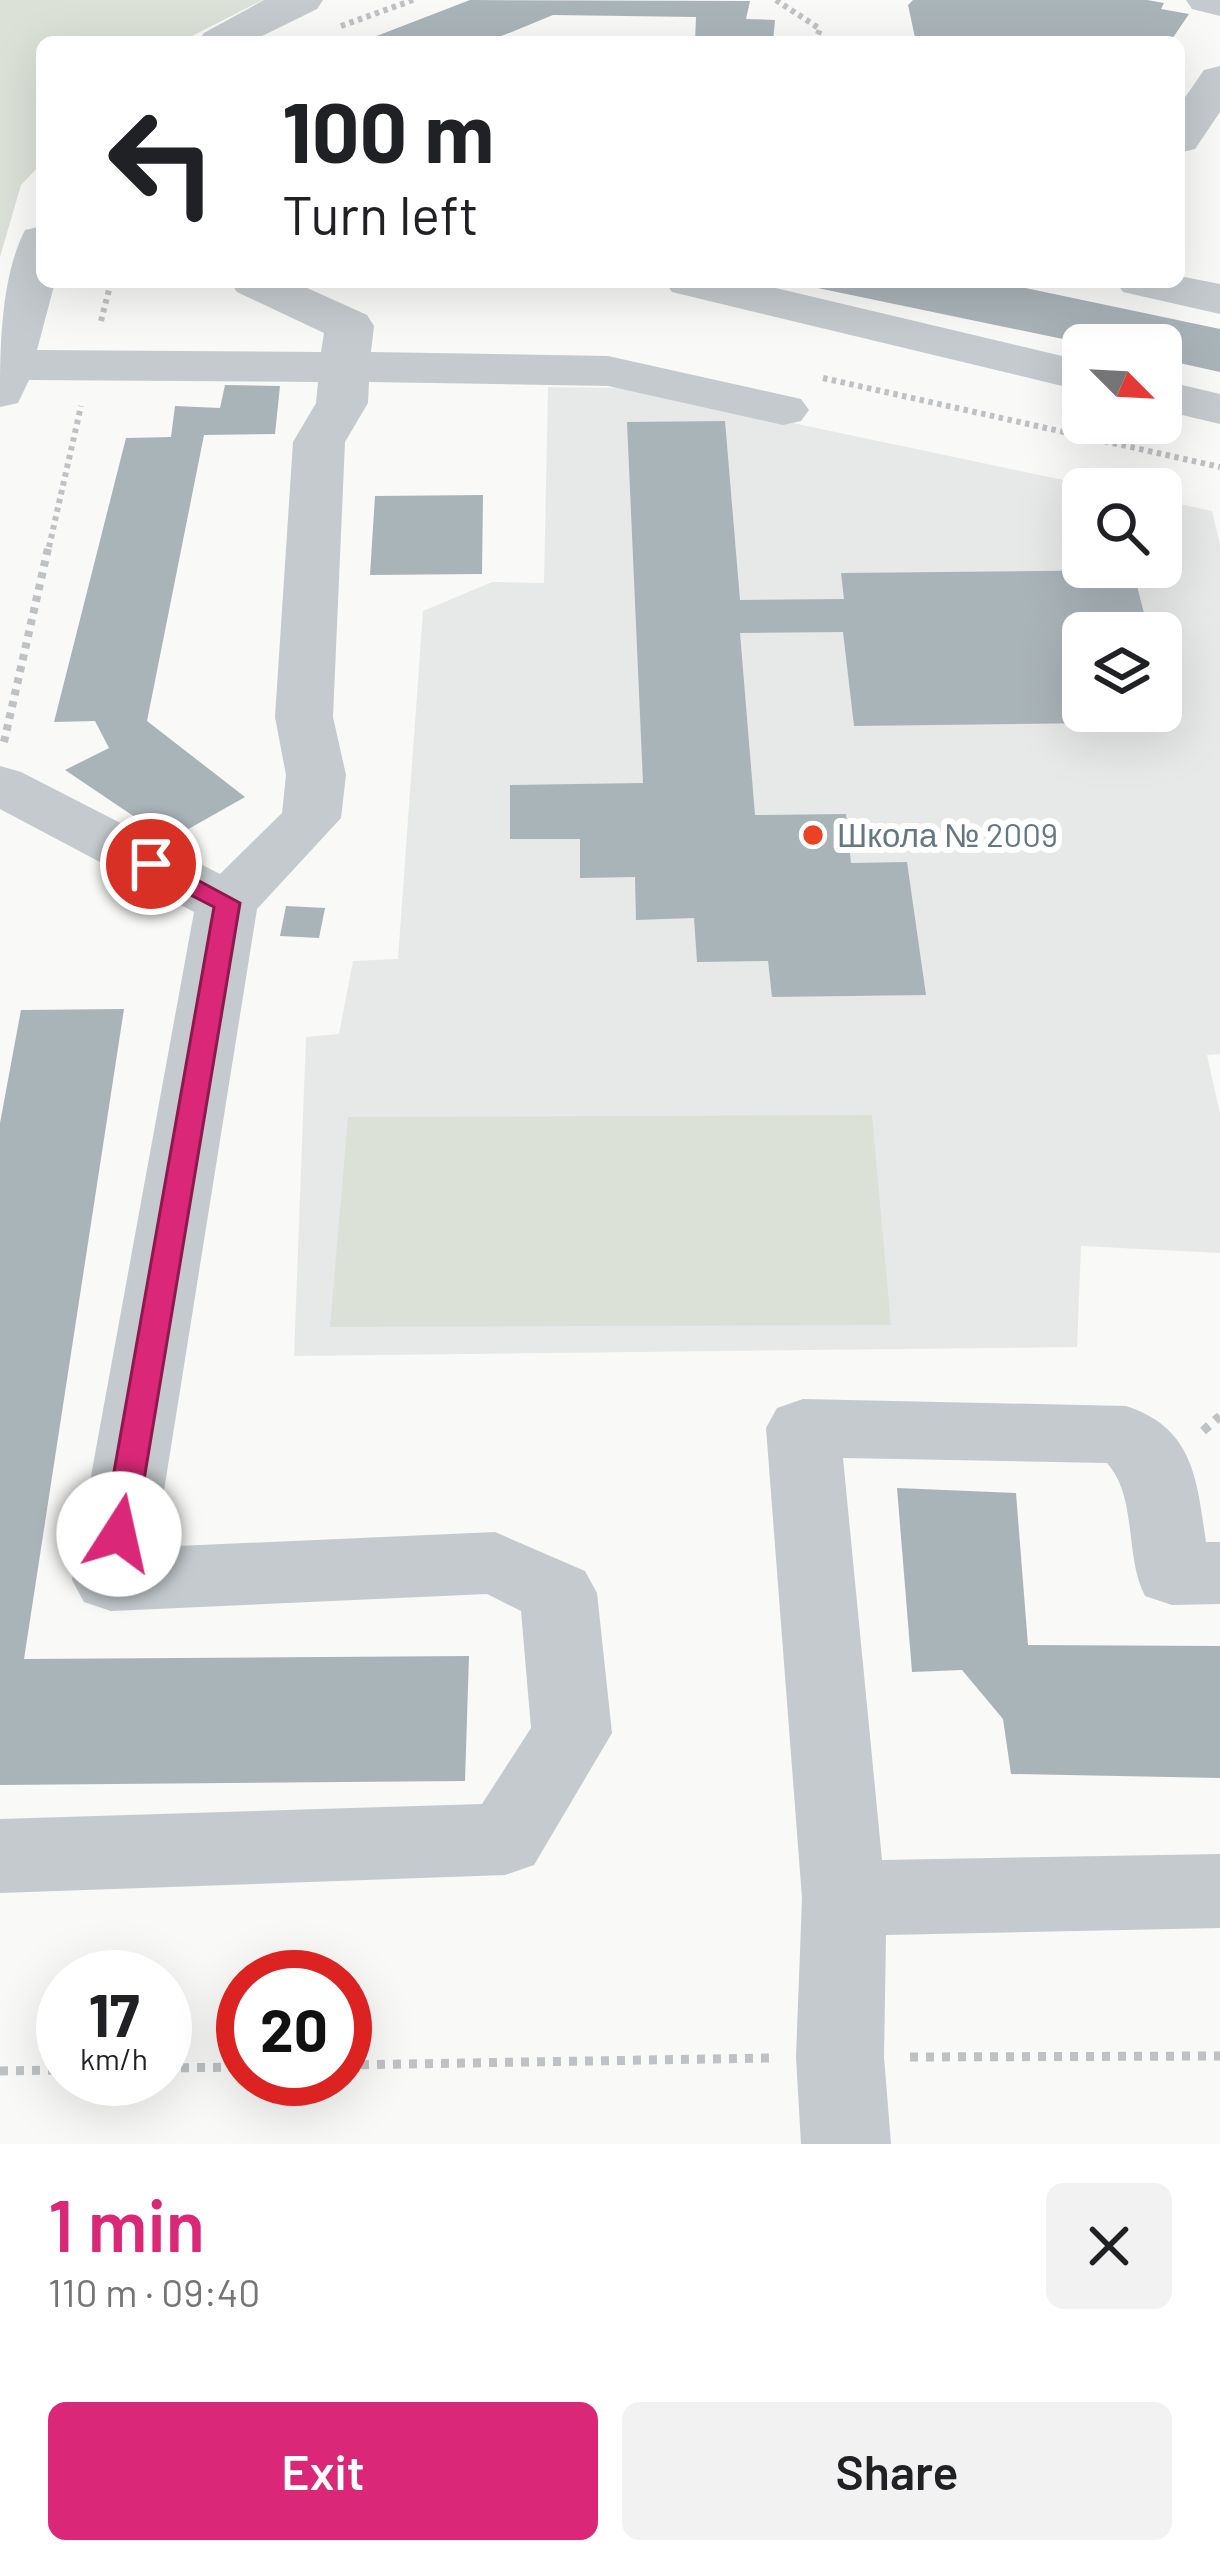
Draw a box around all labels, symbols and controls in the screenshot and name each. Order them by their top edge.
text: 100 m [282,79,494,180]
icon: left [84,84,240,240]
text: Turn left [282,181,479,246]
north arrow [1062,324,1182,444]
map controls [1062,324,1182,732]
button: search [1062,468,1182,588]
button: layers [1062,612,1182,732]
pin [100,813,202,915]
place label: Школа № 2009 [837,814,1058,854]
marker: Школа № 2009 [800,822,826,848]
icon: arrive [118,831,184,897]
position arrow [56,1471,182,1597]
speed limit sign: 20 [216,1950,372,2106]
text: 17 [88,1977,139,2049]
text: km/h [80,2040,148,2076]
text: 1 min [48,2180,205,2266]
button: close [1046,2183,1172,2309]
text: 110 m · 09:40 [48,2268,260,2315]
button: Exit [48,2402,598,2540]
button: Share [622,2402,1172,2540]

